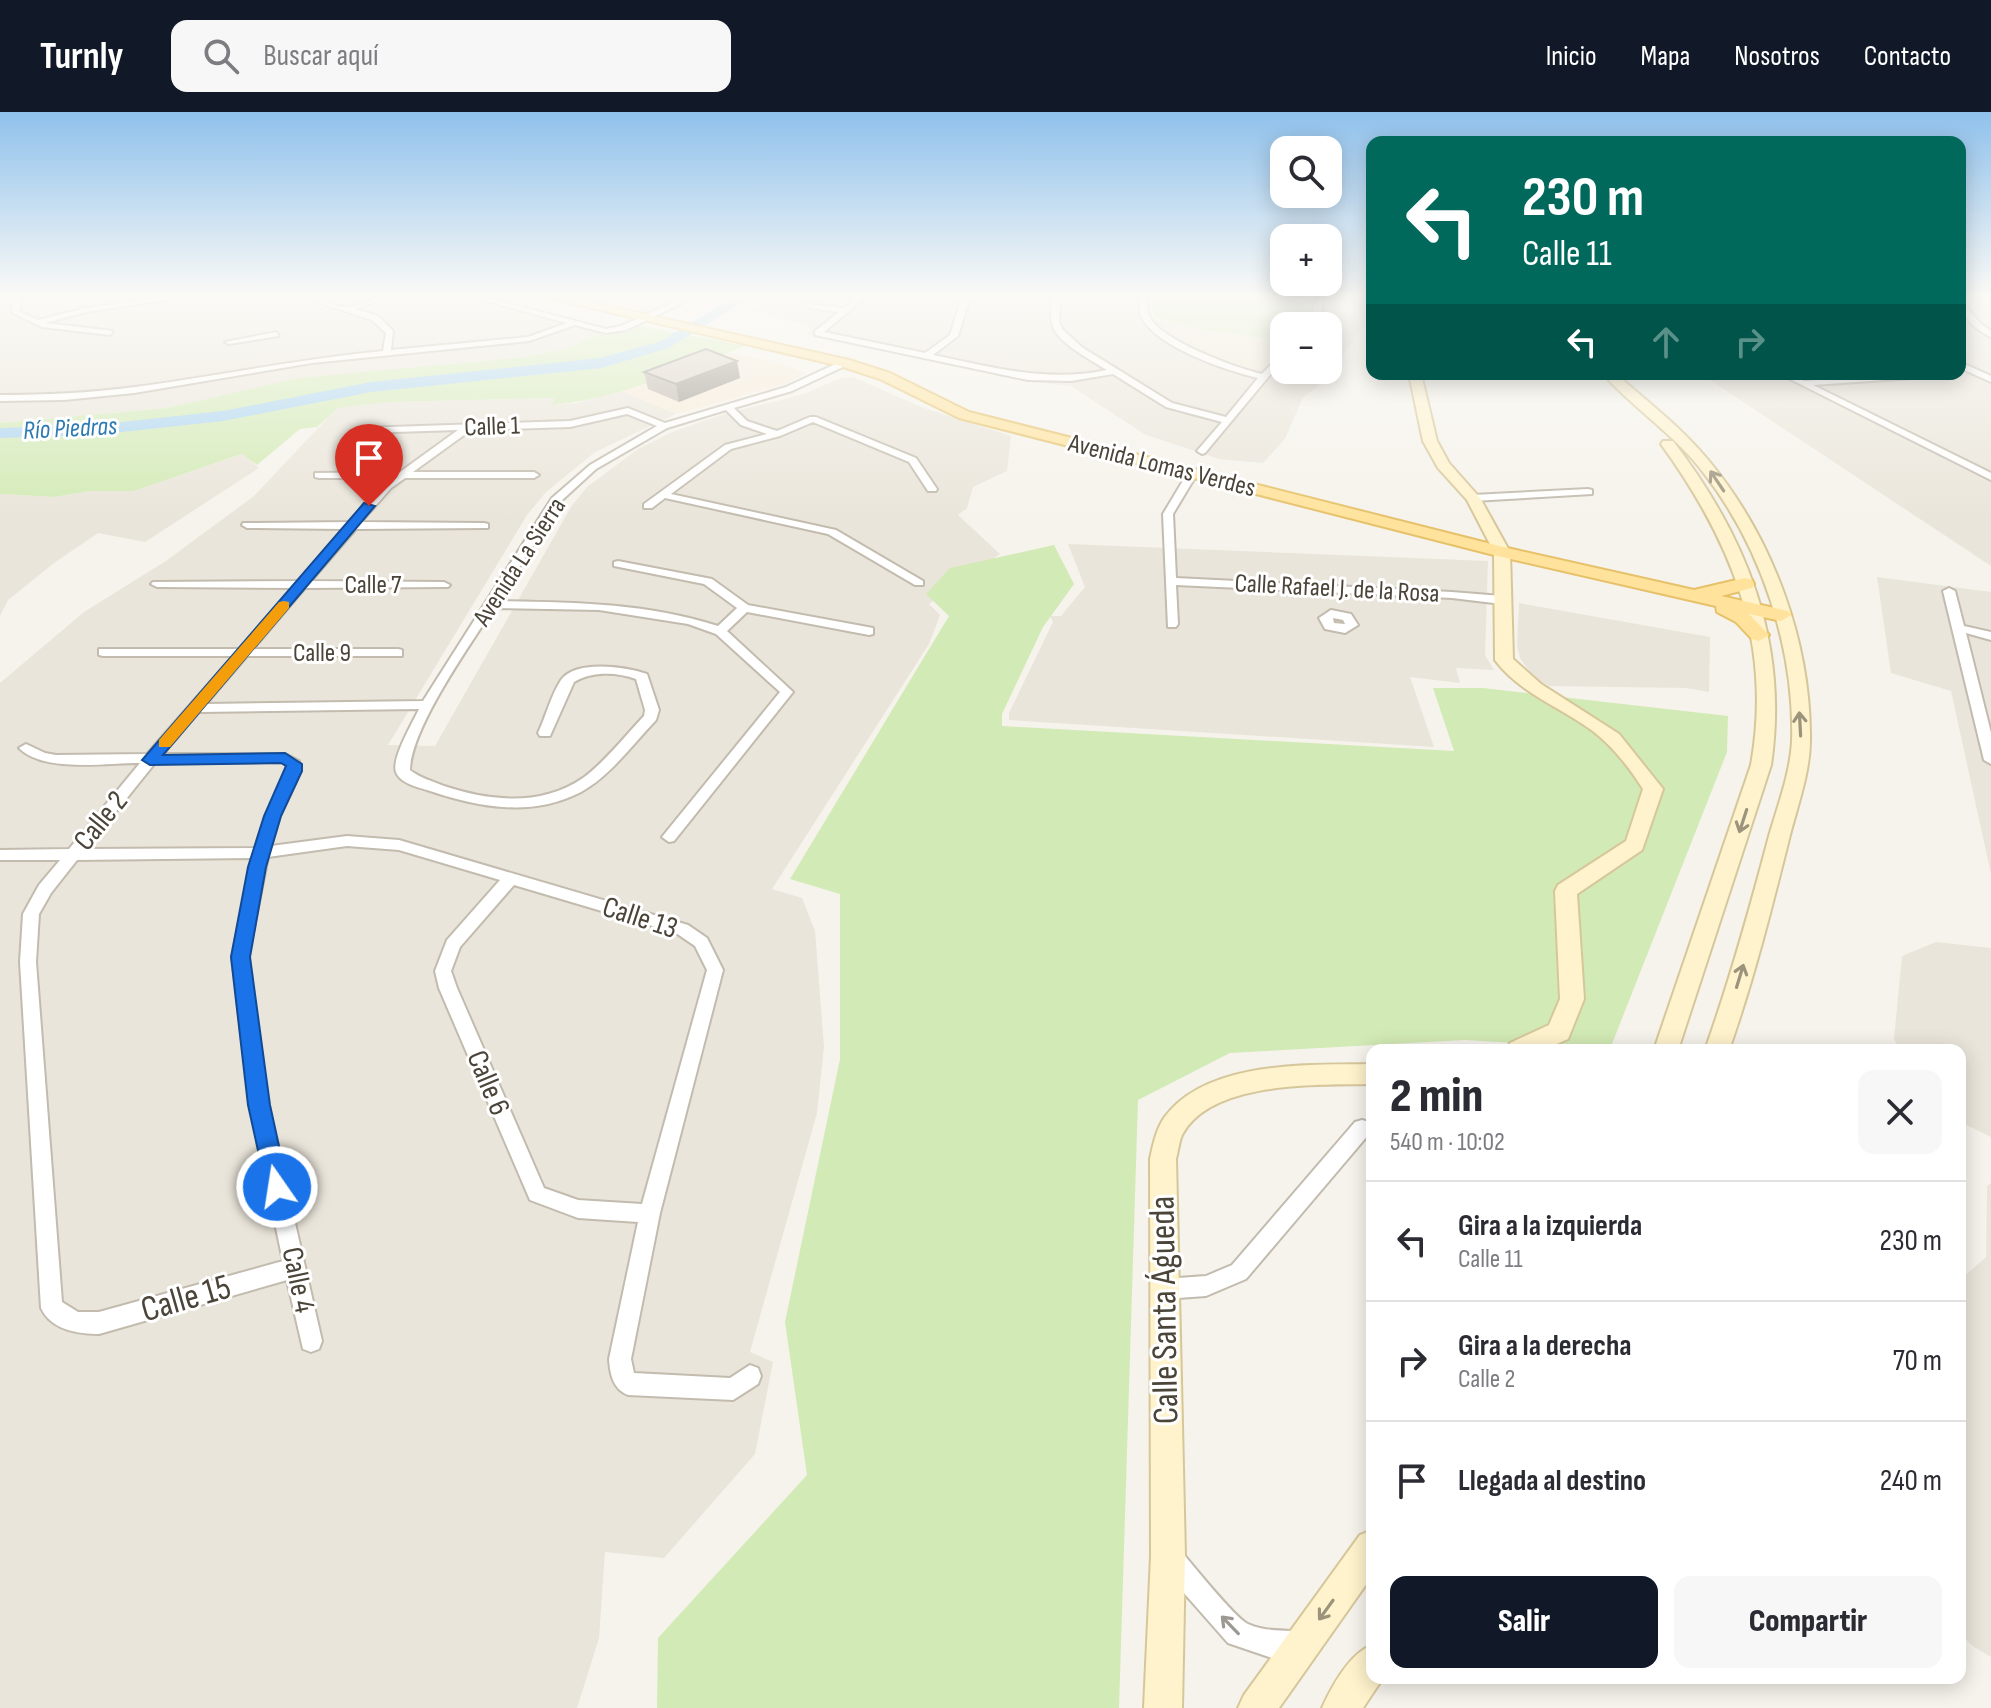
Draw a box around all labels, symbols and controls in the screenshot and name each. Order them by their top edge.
search box [171,20,731,92]
text: Turnly [40,34,123,79]
icon: search [199,34,243,78]
text: Buscar aquí [263,38,379,74]
text: Inicio [1546,40,1597,73]
text: Mapa [1641,40,1690,73]
text: Nosotros [1734,40,1820,73]
text: Contacto [1864,40,1951,73]
map controls [1270,136,1342,384]
button: search [1270,136,1342,208]
text: 230 m [1522,165,1644,232]
icon: left [1390,168,1494,272]
button: + [1270,224,1342,296]
text: Calle 11 [1522,233,1612,276]
button: − [1270,312,1342,384]
icon: left [1560,320,1604,364]
icon: ahead [1644,320,1688,364]
icon: right [1728,320,1772,364]
water label: Río Piedras [22,411,118,447]
street label: Calle 1 [464,411,520,443]
pin [335,424,403,506]
street label: Avenida Lomas Verdes [1064,428,1259,504]
icon: arrive [347,436,391,480]
one-way arrow [1709,471,1725,493]
street label: Avenida La Sierra [466,492,573,633]
street label: Calle Rafael J. de la Rosa [1234,568,1440,610]
street label: Calle 7 [345,570,402,601]
street label: Calle 9 [293,638,351,669]
one-way arrow [1792,711,1807,738]
street label: Calle 2 [66,784,136,858]
one-way arrow [1734,809,1749,834]
street label: Calle 13 [598,889,682,947]
one-way arrow [1733,963,1748,989]
street label: Calle 6 [458,1045,518,1121]
text: 2 min [1390,1068,1483,1125]
button: close [1858,1070,1942,1154]
text: 540 m · 10:02 [1390,1127,1505,1158]
position arrow [235,1145,319,1229]
street label: Calle Santa Águeda [1142,1196,1188,1424]
text: Gira a la izquierda [1458,1208,1642,1244]
icon: left [1390,1219,1434,1263]
text: 230 m [1880,1223,1942,1259]
street label: Calle 4 [274,1244,322,1316]
text: Calle 11 [1458,1244,1523,1275]
street label: Calle 15 [136,1266,236,1332]
text: Gira a la derecha [1458,1328,1632,1364]
icon: right [1390,1339,1434,1383]
text: 70 m [1893,1343,1942,1379]
text: Calle 2 [1458,1364,1515,1395]
icon: arrive [1390,1459,1434,1503]
text: Llegada al destino [1458,1463,1646,1499]
text: 240 m [1880,1463,1942,1499]
button: Salir [1390,1576,1658,1668]
button: Compartir [1674,1576,1942,1668]
one-way arrow [1318,1599,1335,1620]
one-way arrow [1221,1616,1240,1635]

